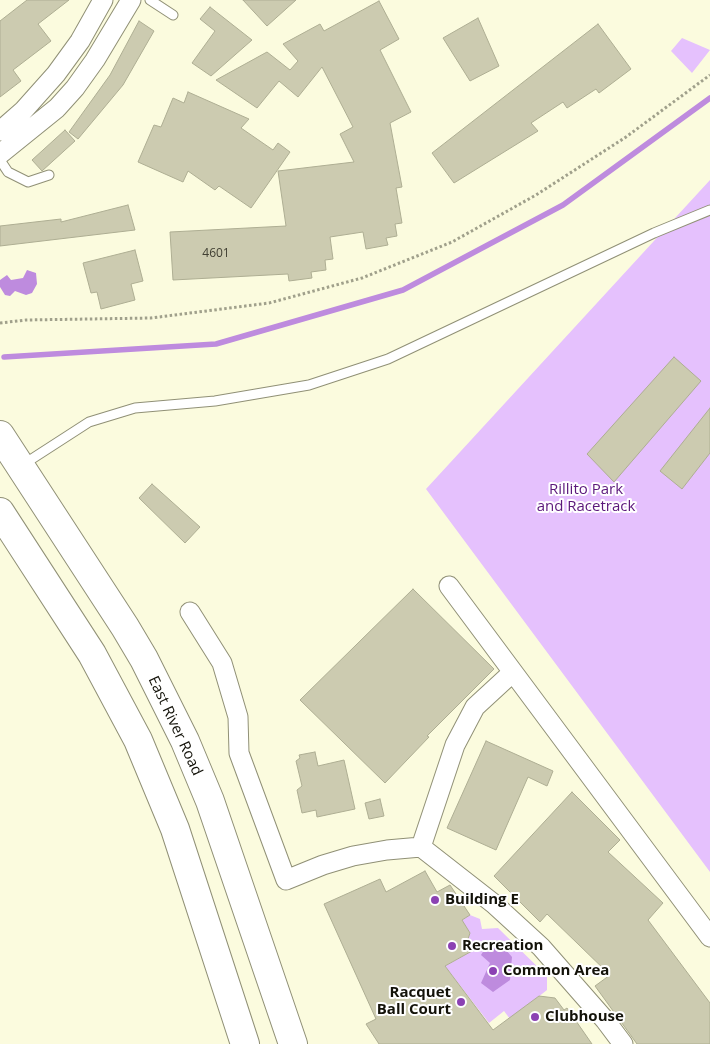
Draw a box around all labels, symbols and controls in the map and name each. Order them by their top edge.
house number: 4601 [202,247,230,261]
park label: Rillito Park and Racetrack [537,481,635,516]
street label: East River Road [144,673,206,779]
place label: Building E [445,891,519,909]
marker: Building E [429,894,441,906]
place label: Recreation [462,937,543,955]
marker: Recreation [446,940,458,952]
place label: Common Area [503,962,609,980]
marker: Common Area [487,965,499,977]
place label: Racquet Ball Court [377,984,451,1019]
marker: Racquet Ball Court [455,996,467,1008]
place label: Clubhouse [545,1008,624,1026]
marker: Clubhouse [529,1011,541,1023]

